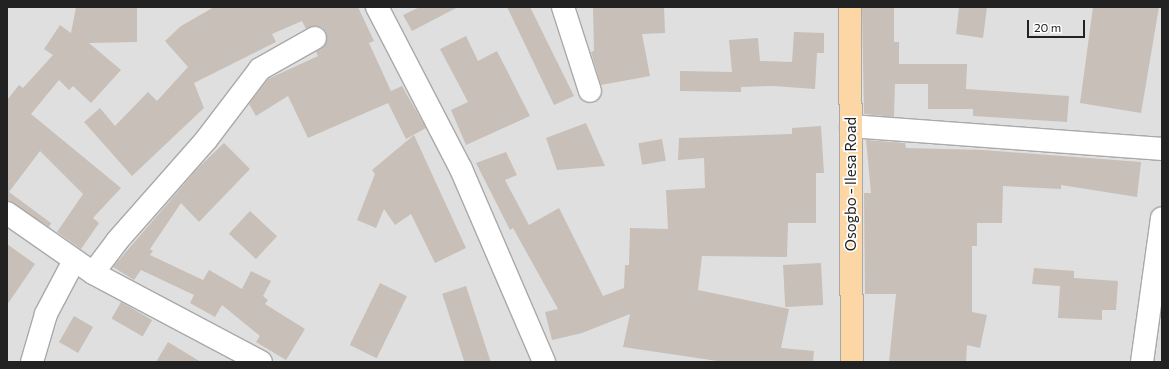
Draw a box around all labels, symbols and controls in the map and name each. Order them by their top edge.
scale bar [1029,12,1087,38]
text: 20 m [1034,20,1061,34]
street label: Osogbo - Ilesa Road [842,117,860,251]

